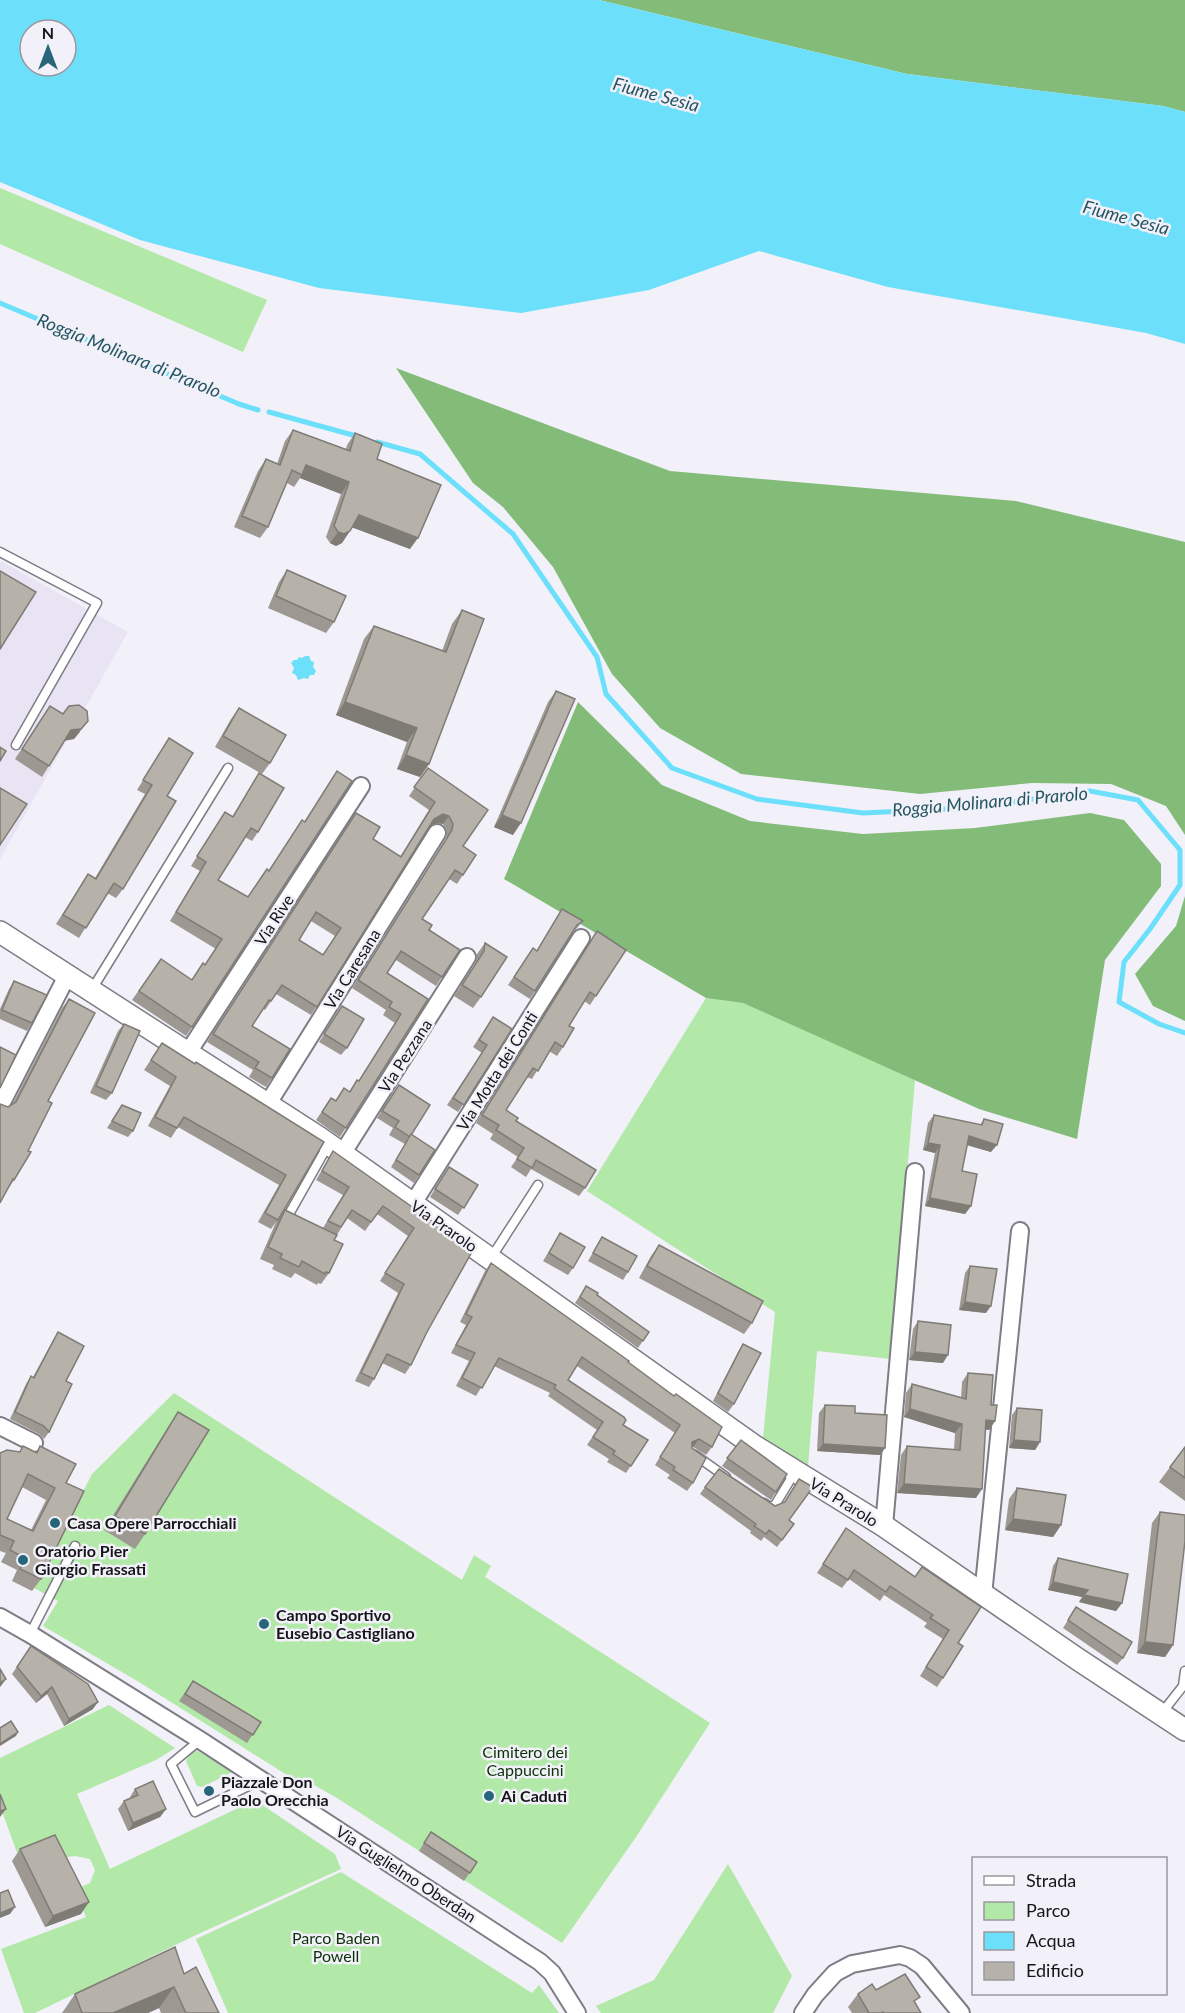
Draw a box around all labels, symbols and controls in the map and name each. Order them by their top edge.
north arrow [18,18,78,78]
text: N [42,23,54,42]
water label: Fiume Sesia [611,72,702,116]
water label: Fiume Sesia [1081,195,1172,239]
water label: Roggia Molinara di Prarolo [34,308,224,402]
water label: Roggia Molinara di Prarolo [891,782,1089,821]
street label: Via Rive [250,891,297,949]
street label: Via Caresana [319,925,384,1012]
street label: Via Motta dei Conti [452,1008,541,1134]
street label: Via Pezzana [374,1015,435,1096]
street label: Via Prarolo [407,1196,481,1256]
street label: Via Prarolo [806,1473,882,1530]
place label: Casa Opere Parrocchiali [67,1513,237,1532]
marker: Casa Opere Parrocchiali [48,1516,62,1530]
place label: Oratorio Pier Giorgio Frassati [35,1541,146,1578]
marker: Oratorio Pier Giorgio Frassati [16,1553,30,1567]
place label: Campo Sportivo Eusebio Castigliano [276,1605,415,1642]
marker: Campo Sportivo Eusebio Castigliano [257,1617,271,1631]
park label: Cimitero dei Cappuccini [482,1742,568,1779]
place label: Piazzale Don Paolo Orecchia [221,1772,329,1809]
marker: Piazzale Don Paolo Orecchia [202,1784,216,1798]
place label: Ai Caduti [500,1786,567,1805]
marker: Ai Caduti [482,1789,496,1803]
street label: Via Guglielmo Oberdan [333,1821,480,1926]
legend [972,1857,1167,1995]
text: Strada [1026,1869,1076,1891]
text: Parco [1026,1899,1070,1921]
park label: Parco Baden Powell [292,1928,380,1965]
text: Acqua [1026,1929,1075,1951]
text: Edificio [1026,1959,1084,1981]

